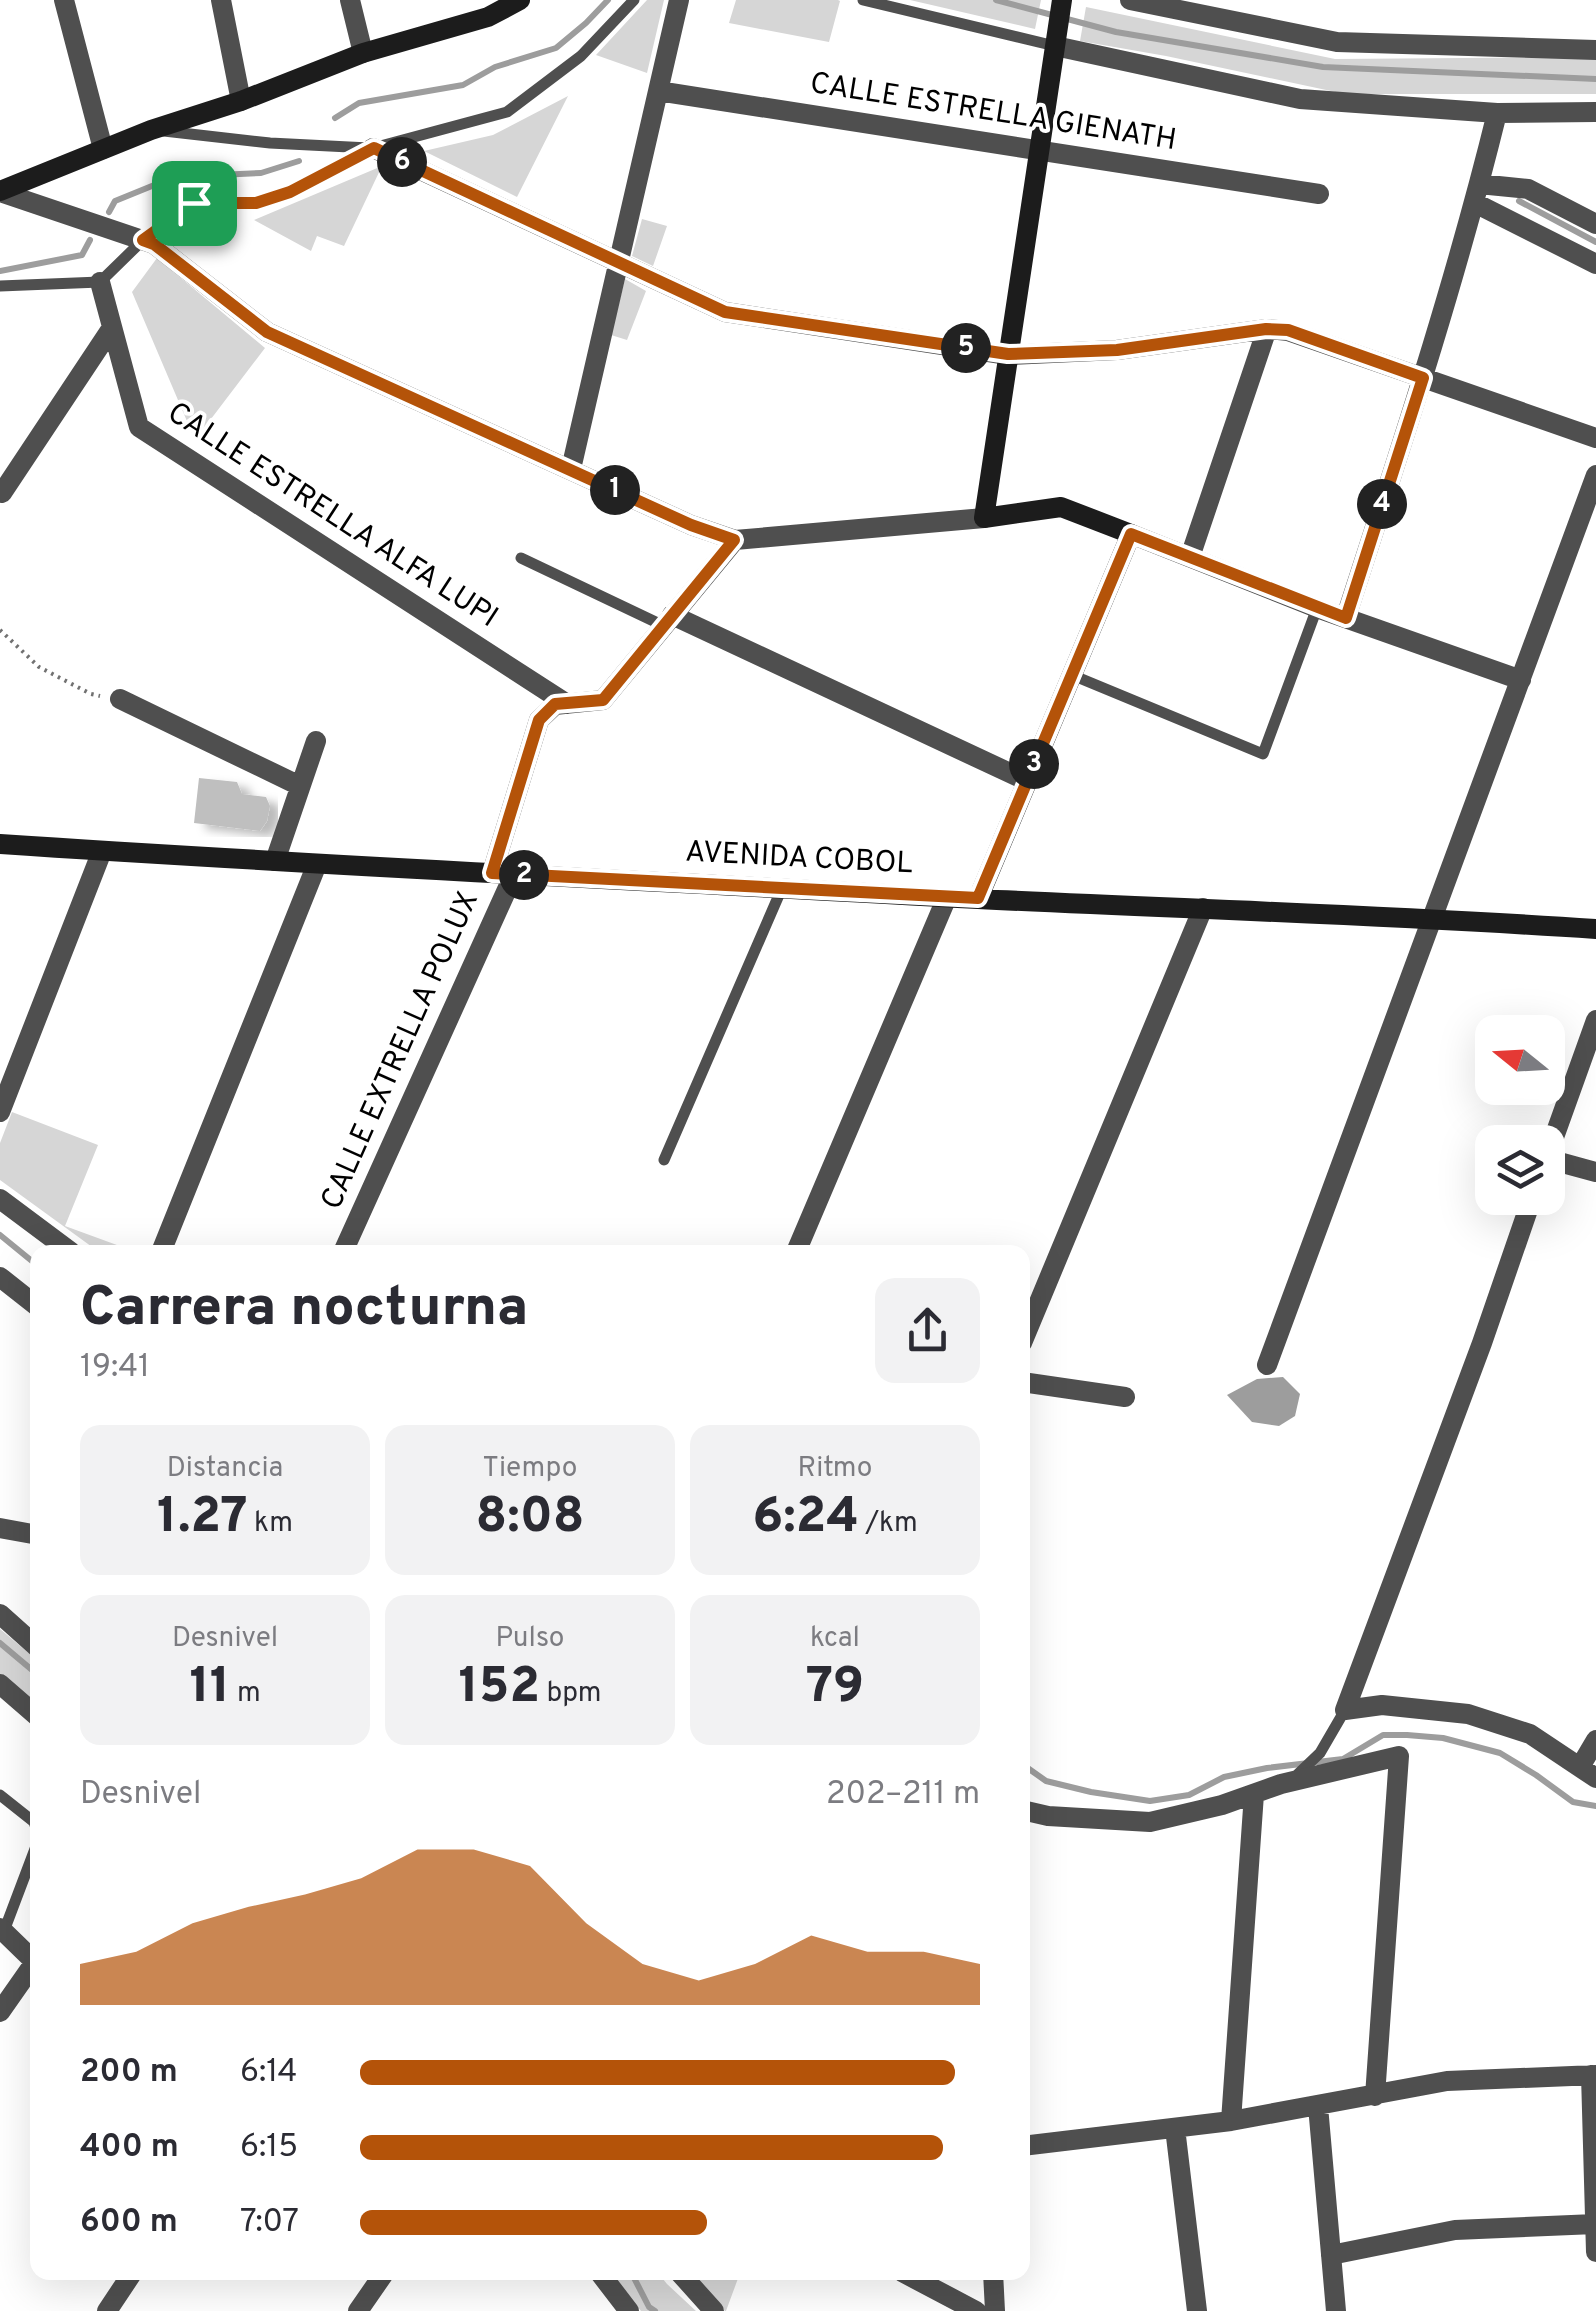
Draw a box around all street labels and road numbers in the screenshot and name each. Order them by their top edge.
street label: CALLE ESTRELLA GIENATH [807,66,1179,160]
street label: CALLE ESTRELLA ALFA LUPI [160,395,504,637]
street label: AVENIDA COBOL [684,835,914,883]
street label: CALLE EXTRELLA POLUX [314,886,488,1216]

